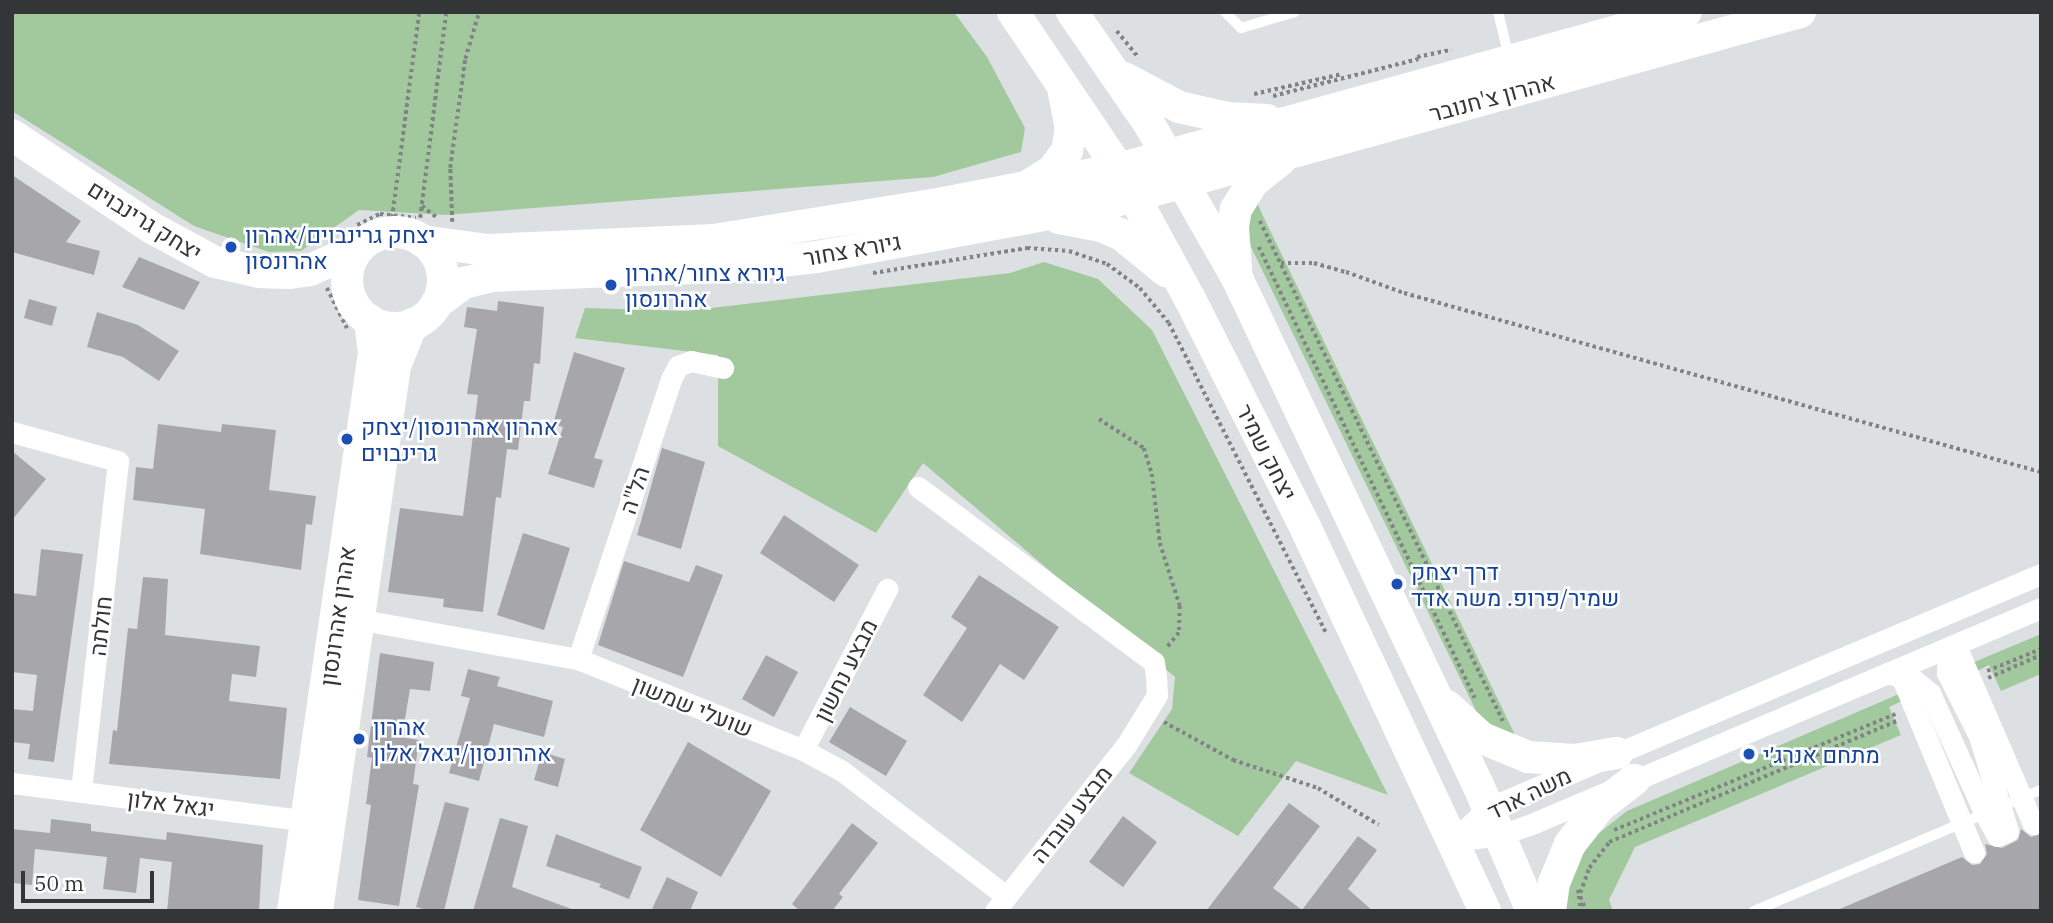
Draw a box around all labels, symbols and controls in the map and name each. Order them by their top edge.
street label: אהרון צ'חנובר [1426,67,1558,127]
street label: יצחק גרינבוים [83,174,207,266]
place label: יצחק גרינבוים/אהרון אהרונסון [245,220,435,274]
street label: גיורא צחור [801,227,903,271]
marker: יצחק גרינבוים/אהרון אהרונסון [223,239,239,255]
place label: גיורא צחור/אהרון אהרונסון [625,258,785,312]
marker: גיורא צחור/אהרון אהרונסון [603,277,619,293]
street label: יצחק שמיר [1231,399,1303,505]
place label: אהרון אהרונסון/יצחק גרינבוים [361,412,558,466]
marker: אהרון אהרונסון/יצחק גרינבוים [339,431,355,447]
street label: הל"ה [613,463,655,517]
street label: אהרון אהרונסון [314,544,360,688]
place label: דרך יצחק שמיר/פרופ. משה אדד [1411,557,1619,611]
marker: דרך יצחק שמיר/פרופ. משה אדד [1389,576,1405,592]
street label: חולתה [83,595,117,657]
street label: מבצע נחשון [807,614,883,726]
street label: שועלי שמשון [629,669,757,743]
place label: אהרון אהרונסון/יגאל אלון [373,712,552,766]
marker: אהרון אהרונסון/יגאל אלון [351,731,367,747]
place label: מתחם אנרג׳י [1763,740,1880,768]
marker: מתחם אנרג׳י [1741,746,1757,762]
street label: מבצע עובדה [1025,760,1117,868]
street label: משה ארד [1483,761,1575,825]
street label: יגאל אלון [126,784,216,822]
scale bar [24,856,158,900]
text: 50 m [34,869,84,897]

